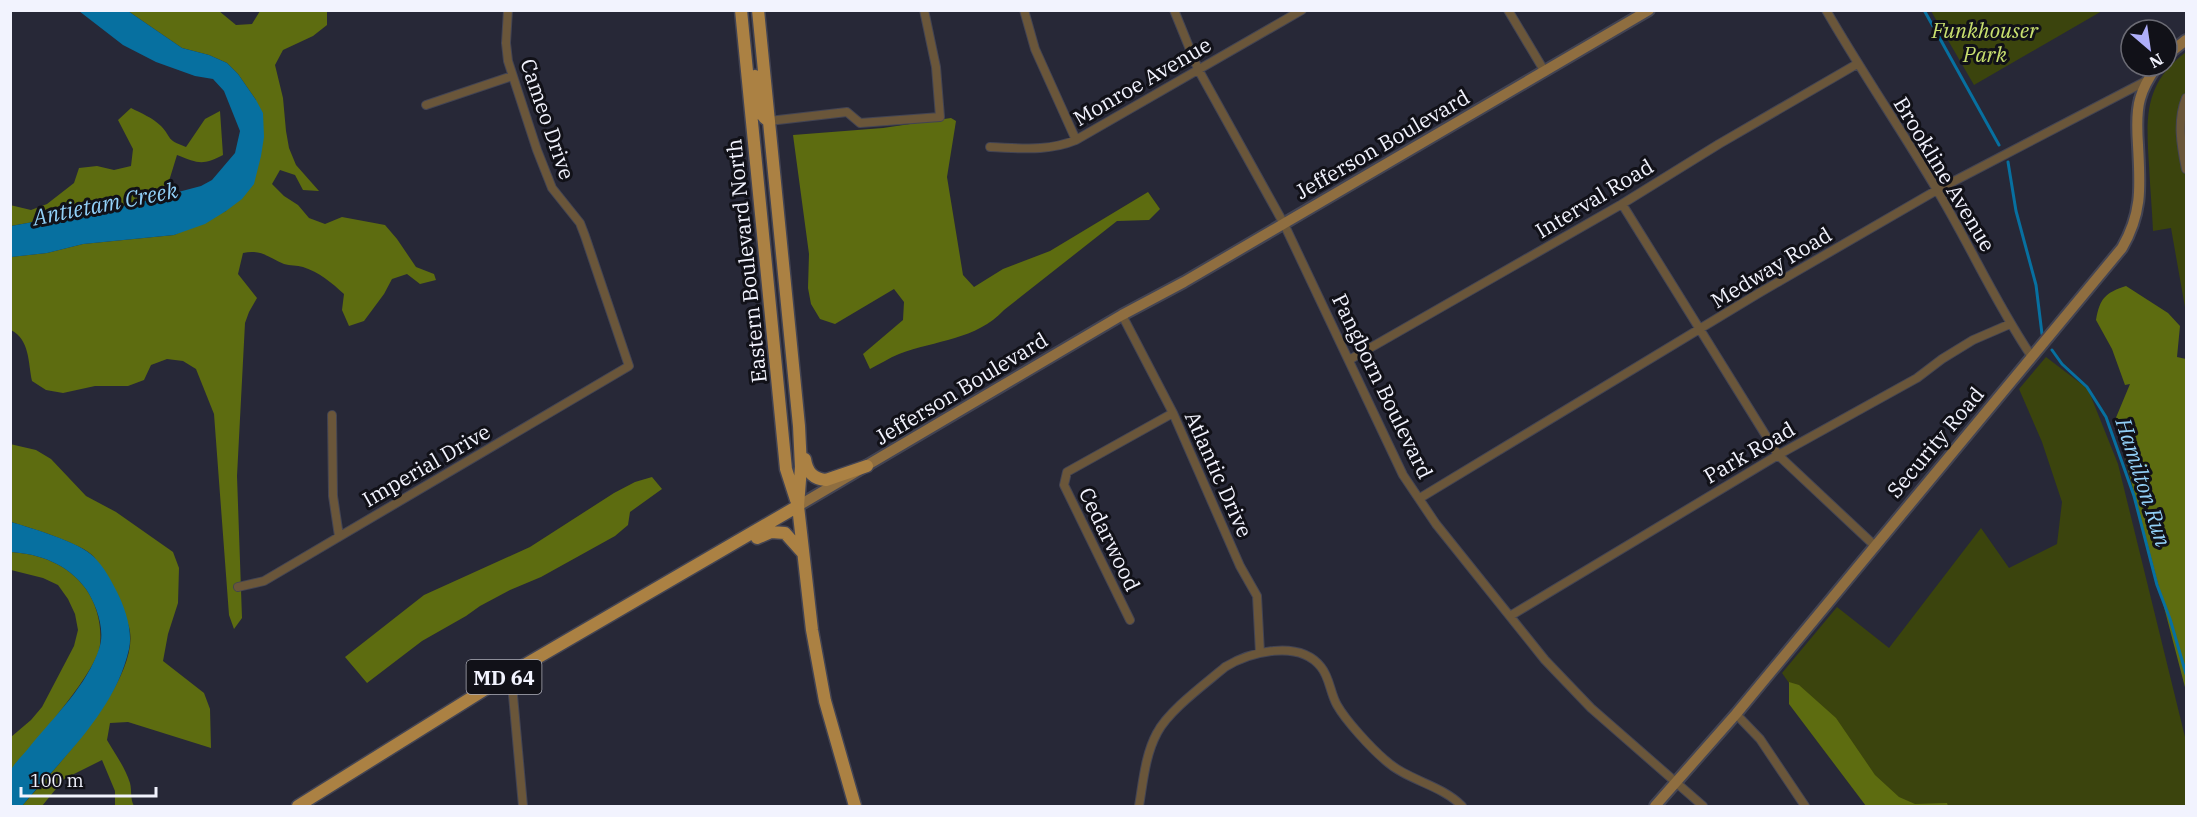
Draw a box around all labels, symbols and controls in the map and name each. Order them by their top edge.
park label: Funkhouser Park [1931,16,2039,68]
north arrow [2119,18,2179,78]
street label: Monroe Avenue [1068,30,1216,132]
text: N [2146,49,2167,73]
street label: Cameo Drive [514,55,582,183]
street label: Jefferson Boulevard [1290,83,1474,205]
street label: Brookline Avenue [1888,91,2002,257]
street label: Eastern Boulevard North [719,138,773,384]
street label: Interval Road [1530,152,1658,244]
water label: Antietam Creek [28,175,180,232]
street label: Medway Road [1705,220,1837,314]
street label: Pangborn Boulevard [1326,289,1440,483]
street label: Jefferson Boulevard [869,325,1053,451]
street label: Security Road [1880,380,1990,503]
street label: Atlantic Drive [1179,406,1259,542]
water label: Hamilton Run [2109,413,2179,550]
street label: Park Road [1698,415,1800,489]
street label: Imperial Drive [357,417,495,513]
street label: Cedarwood [1073,482,1147,596]
road number: MD 64 [466,660,542,694]
scale bar [21,760,156,798]
text: 100 m [30,769,84,792]

